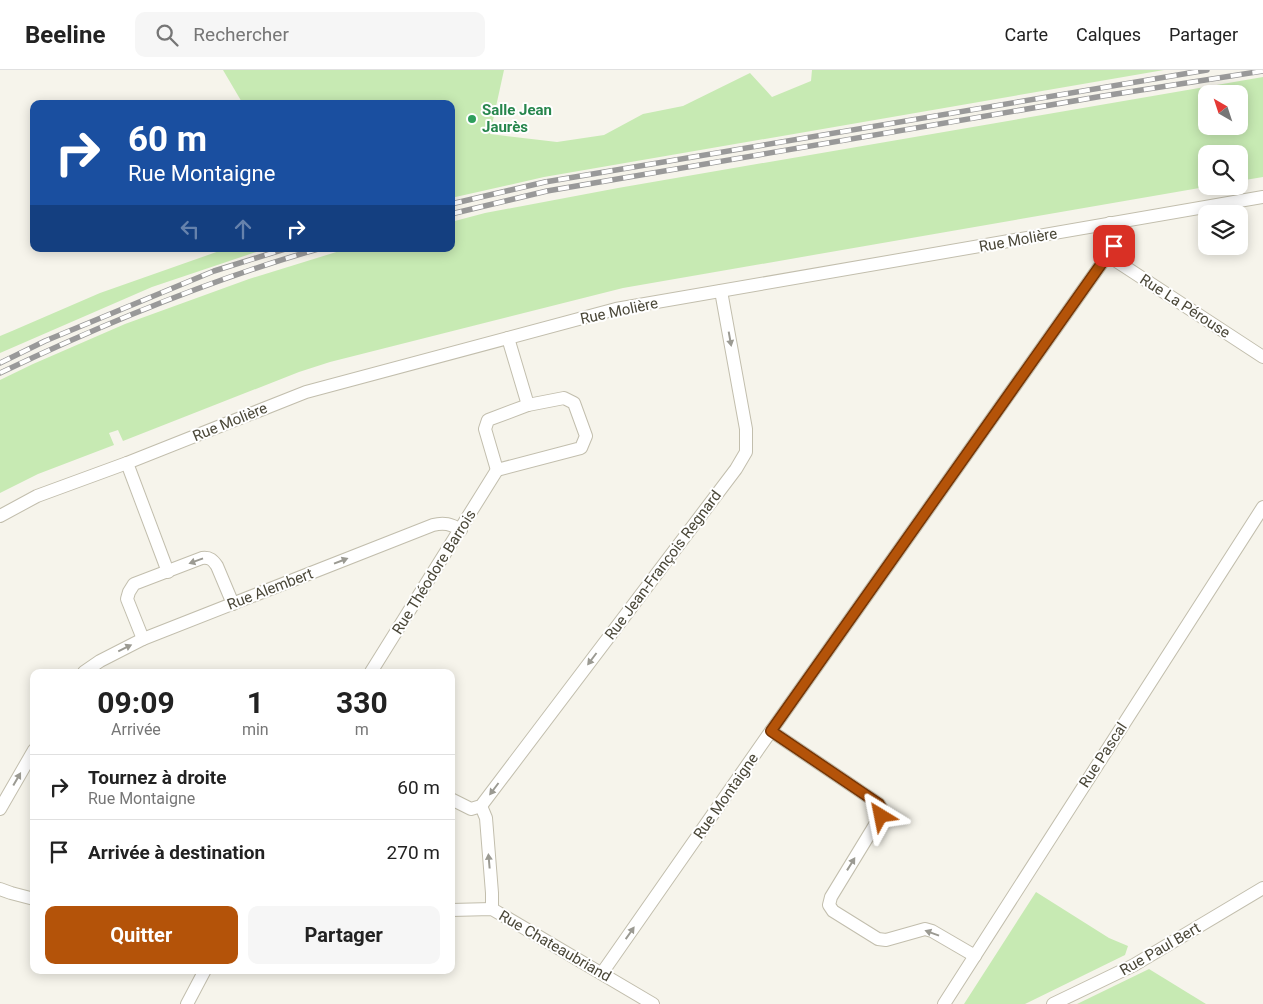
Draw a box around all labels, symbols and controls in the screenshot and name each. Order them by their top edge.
search box [135,12,485,57]
text: Beeline [25,21,105,49]
icon: search [153,21,181,49]
text: Rechercher [193,23,289,46]
text: Carte [1005,24,1048,45]
text: Calques [1076,24,1141,45]
text: Partager [1169,24,1238,45]
north arrow [1198,85,1248,135]
map controls [1198,85,1248,255]
place label: Salle Jean Jaurès [482,101,552,136]
marker: Salle Jean Jaurès [466,113,478,125]
text: 60 m [128,119,207,160]
icon: right [45,120,110,185]
button: search [1198,145,1248,195]
text: Rue Montaigne [128,161,275,186]
button: layers [1198,205,1248,255]
icon: left [176,215,204,243]
icon: ahead [229,215,257,243]
icon: right [282,215,310,243]
street label: Rue Molière [978,224,1059,256]
pin [1093,225,1135,267]
icon: arrive [1100,232,1128,260]
street label: Rue La Pérouse [1137,270,1234,342]
street label: Rue Molière [578,294,660,328]
one-way arrow [726,332,734,348]
street label: Rue Molière [190,399,270,445]
street label: Rue Jean-François Regnard [601,487,725,643]
street label: Rue Théodore Barrois [388,506,480,638]
one-way arrow [188,557,203,565]
one-way arrow [334,557,349,565]
street label: Rue Alembert [225,564,316,614]
one-way arrow [118,643,132,651]
one-way arrow [587,652,597,666]
text: 09:09 [97,685,175,720]
text: 1 [247,685,264,720]
text: 330 [336,685,388,720]
street label: Rue Pascal [1075,719,1131,791]
text: Arrivée [111,720,161,739]
text: min [242,720,269,739]
text: m [355,720,369,739]
street label: Rue Montaigne [690,750,762,842]
text: Tournez à droite [88,766,227,789]
one-way arrow [13,772,21,787]
icon: right [45,773,73,801]
text: 60 m [397,776,440,799]
one-way arrow [489,782,499,796]
text: Rue Montaigne [88,789,195,808]
position arrow [854,789,906,841]
icon: arrive [45,838,73,866]
text: Arrivée à destination [88,841,265,864]
text: 270 m [387,841,440,864]
one-way arrow [485,852,493,868]
one-way arrow [846,858,855,871]
button: Quitter [45,906,238,964]
button: Partager [248,906,440,964]
street label: Rue Chateaubriand [496,907,614,985]
street label: Rue Paul Bert [1117,919,1204,979]
one-way arrow [625,926,635,940]
one-way arrow [924,929,939,937]

